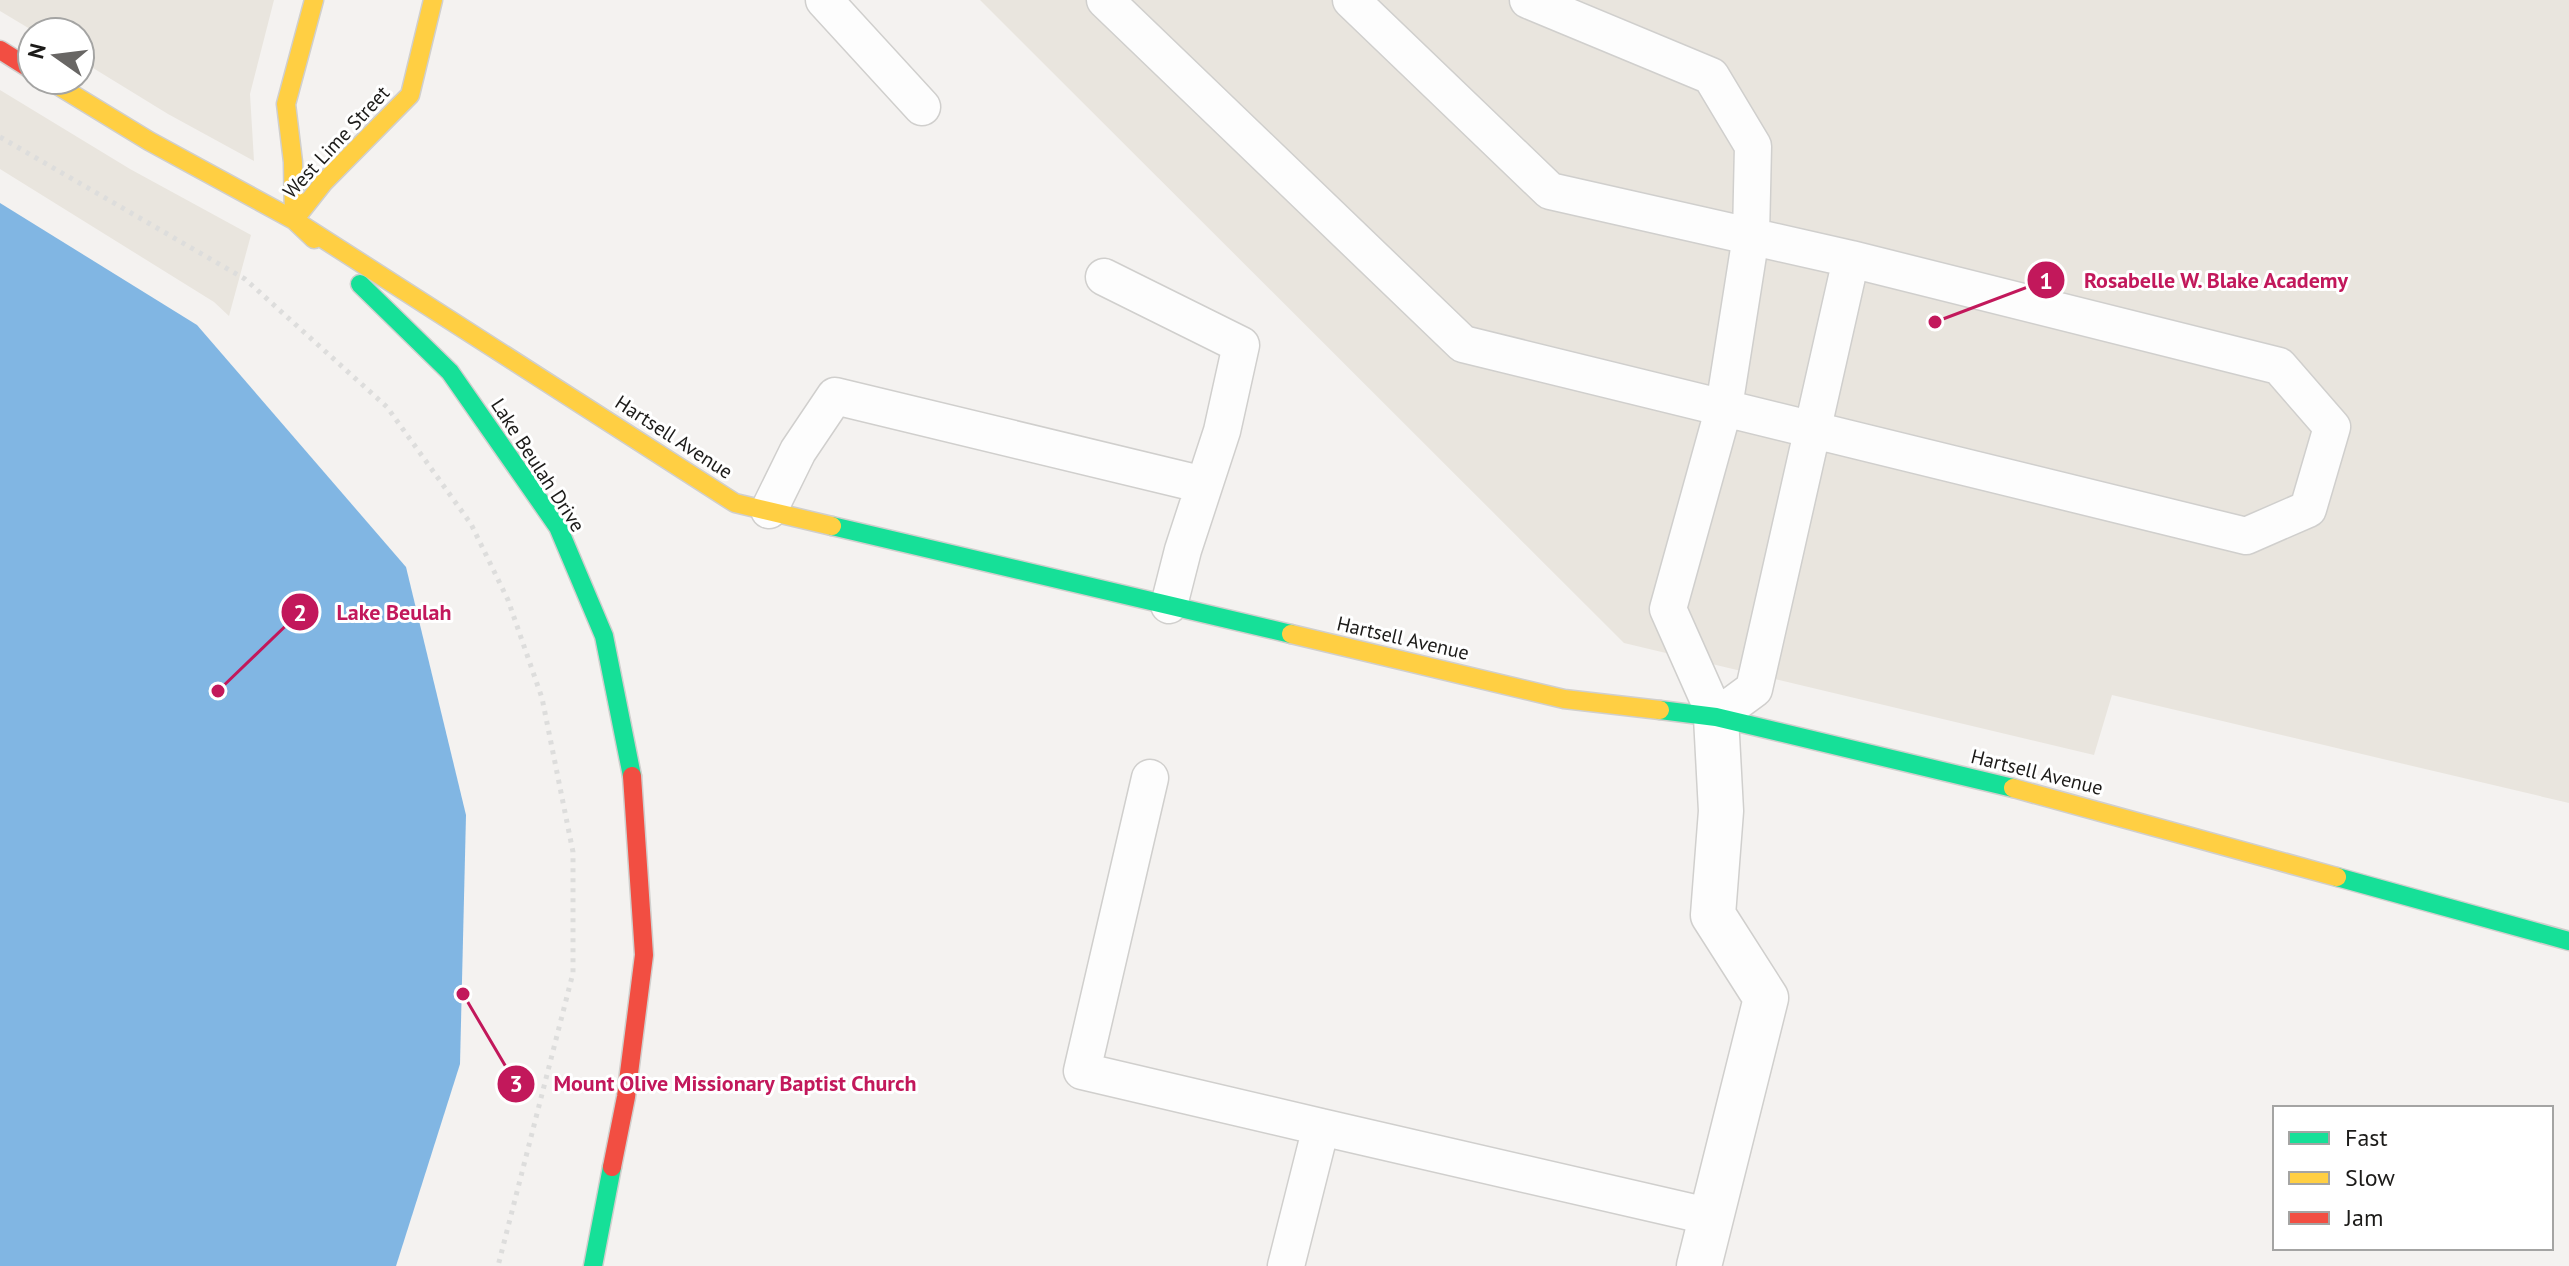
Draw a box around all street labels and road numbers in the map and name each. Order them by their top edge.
street label: West Lime Street [277,80,395,204]
street label: Hartsell Avenue [610,389,738,485]
street label: Lake Beulah Drive [485,393,591,537]
street label: Hartsell Avenue [1334,610,1472,666]
street label: Hartsell Avenue [1968,743,2106,801]

